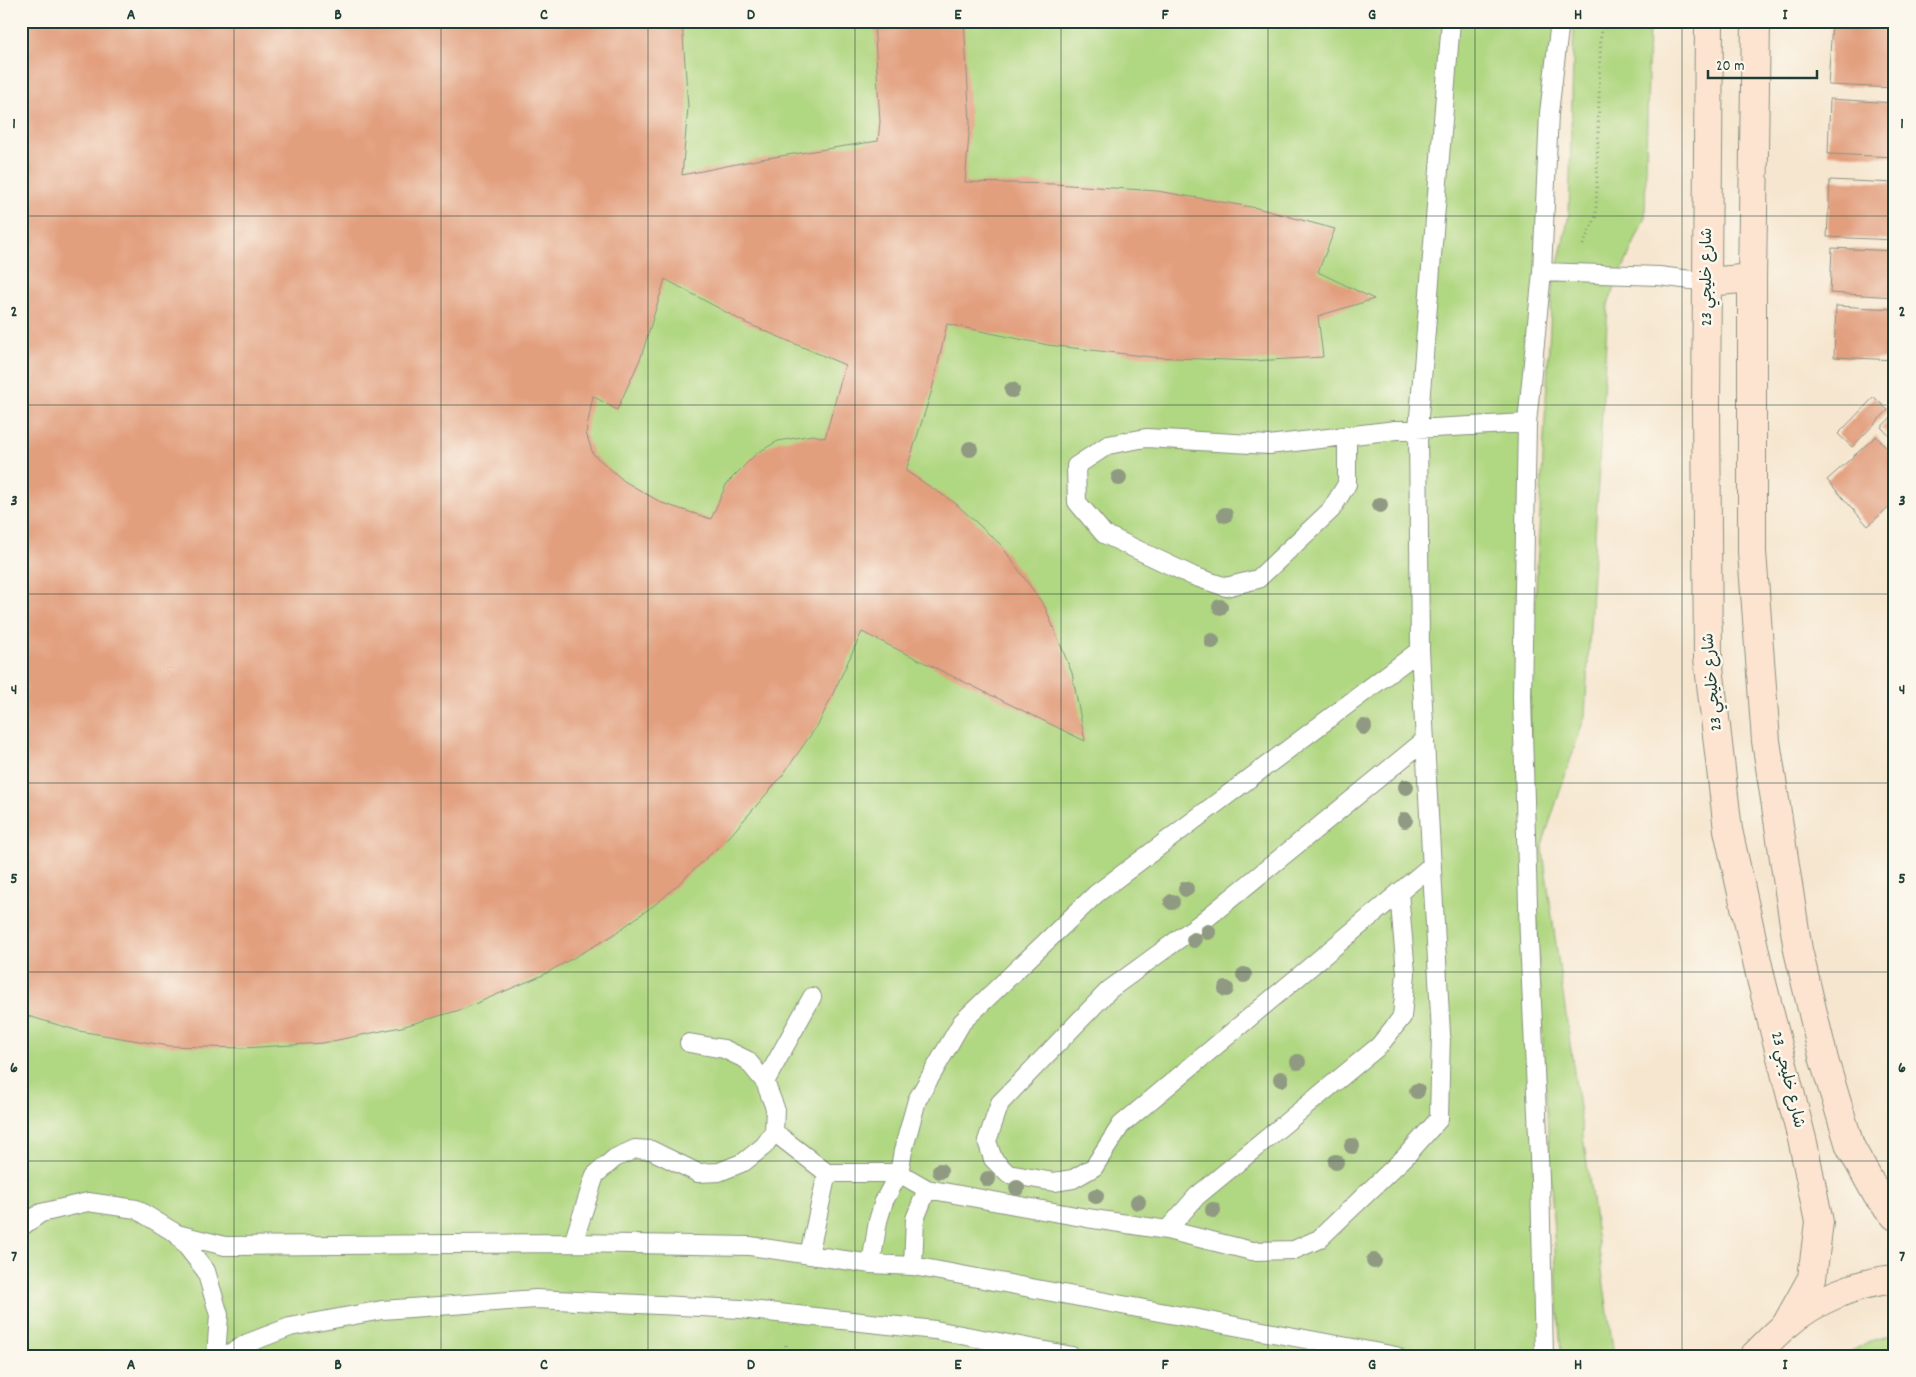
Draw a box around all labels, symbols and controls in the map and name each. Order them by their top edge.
text: A [127,4,136,27]
text: B [334,4,342,27]
text: C [540,4,548,27]
text: D [747,4,756,27]
text: E [954,4,962,27]
text: F [1161,4,1169,27]
text: G [1368,4,1376,27]
text: H [1574,4,1582,27]
text: I [1783,4,1789,27]
scale bar [1708,48,1817,80]
text: 20 m [1716,56,1744,78]
text: 1 [12,113,16,136]
text: 1 [1900,113,1904,136]
street label: شارع خليجي 23 [1696,228,1720,326]
text: 2 [11,301,18,324]
text: 2 [1899,301,1906,324]
text: 3 [10,490,18,513]
text: 3 [1898,490,1906,513]
street label: شارع خليجي 23 [1697,632,1730,732]
text: 4 [11,679,17,702]
text: 4 [1899,679,1905,702]
text: 5 [10,868,18,891]
text: 5 [1898,868,1906,891]
street label: شارع خليجي 23 [1763,1029,1810,1131]
text: 6 [10,1057,18,1080]
text: 6 [1898,1057,1906,1080]
text: 7 [11,1246,17,1269]
text: 7 [1899,1246,1905,1269]
text: A [127,1354,136,1377]
text: B [334,1354,342,1377]
text: C [540,1354,548,1377]
text: D [747,1354,756,1377]
text: E [954,1354,962,1377]
text: F [1161,1354,1169,1377]
text: G [1368,1354,1376,1377]
text: H [1574,1354,1582,1377]
text: I [1783,1354,1789,1377]

